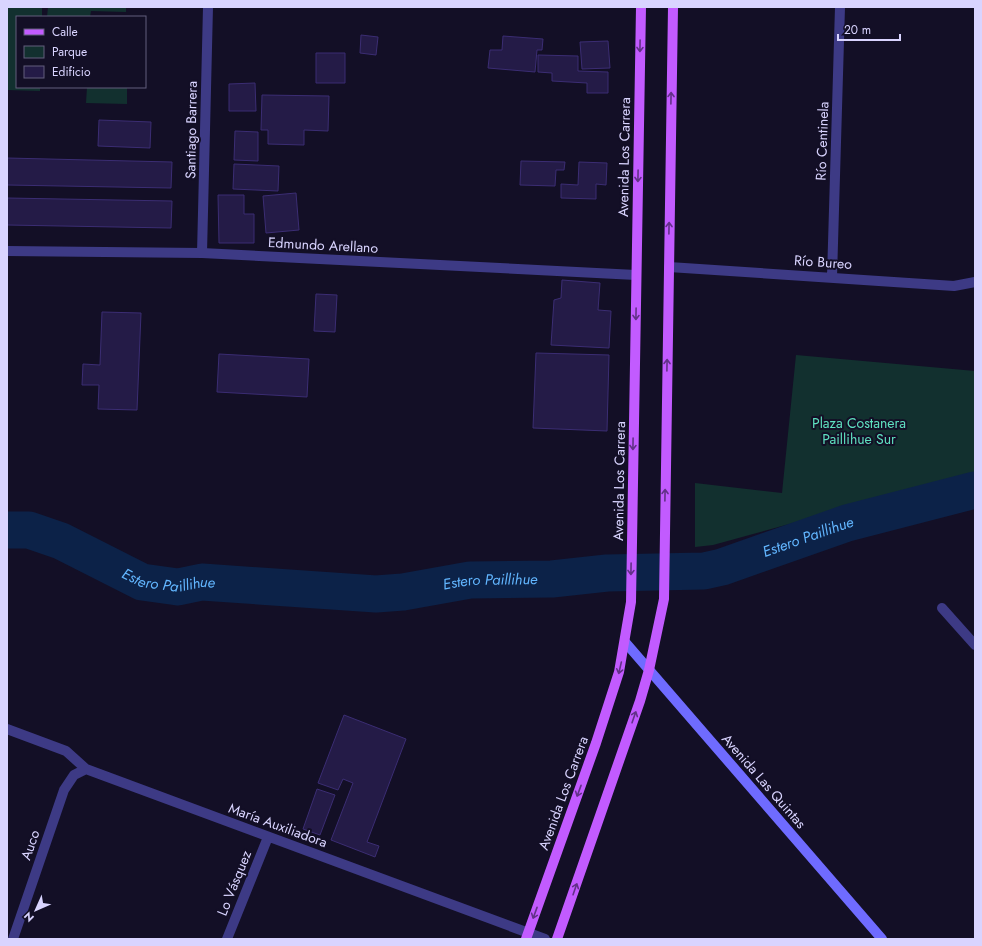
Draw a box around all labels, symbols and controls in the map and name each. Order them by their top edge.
legend [16,16,146,88]
scale bar [838,16,900,42]
text: 20 m [844,21,871,39]
text: Calle [52,23,78,41]
one-way arrow [636,39,644,52]
text: Parque [52,43,87,61]
text: Edificio [52,63,91,81]
street label: Santiago Barrera [180,81,202,179]
one-way arrow [667,92,675,105]
street label: Avenida Los Carrera [613,97,635,217]
street label: Río Centinela [811,101,833,181]
one-way arrow [634,169,642,182]
one-way arrow [665,222,673,235]
street label: Edmundo Arellano [267,232,379,258]
street label: Río Bureo [793,250,853,274]
one-way arrow [632,307,640,320]
one-way arrow [663,359,671,372]
park label: Plaza Costanera Paillihue Sur [812,413,906,449]
street label: Avenida Los Carrera [608,421,630,541]
one-way arrow [630,437,637,450]
one-way arrow [662,489,669,502]
water label: Estero Paillihue [760,511,856,563]
one-way arrow [627,562,635,575]
water label: Estero Paillihue [118,563,216,598]
water label: Estero Paillihue [441,568,538,596]
one-way arrow [615,661,623,674]
one-way arrow [631,711,639,723]
street label: Avenida Las Quintas [717,729,811,833]
street label: Avenida Los Carrera [533,733,593,853]
one-way arrow [575,784,582,797]
street label: María Auxiliadora [226,798,330,852]
street label: Auco [16,827,45,863]
street label: Lo Vásquez [212,847,256,919]
one-way arrow [571,883,579,895]
north arrow [16,890,56,930]
one-way arrow [531,907,538,920]
text: N [20,908,38,926]

